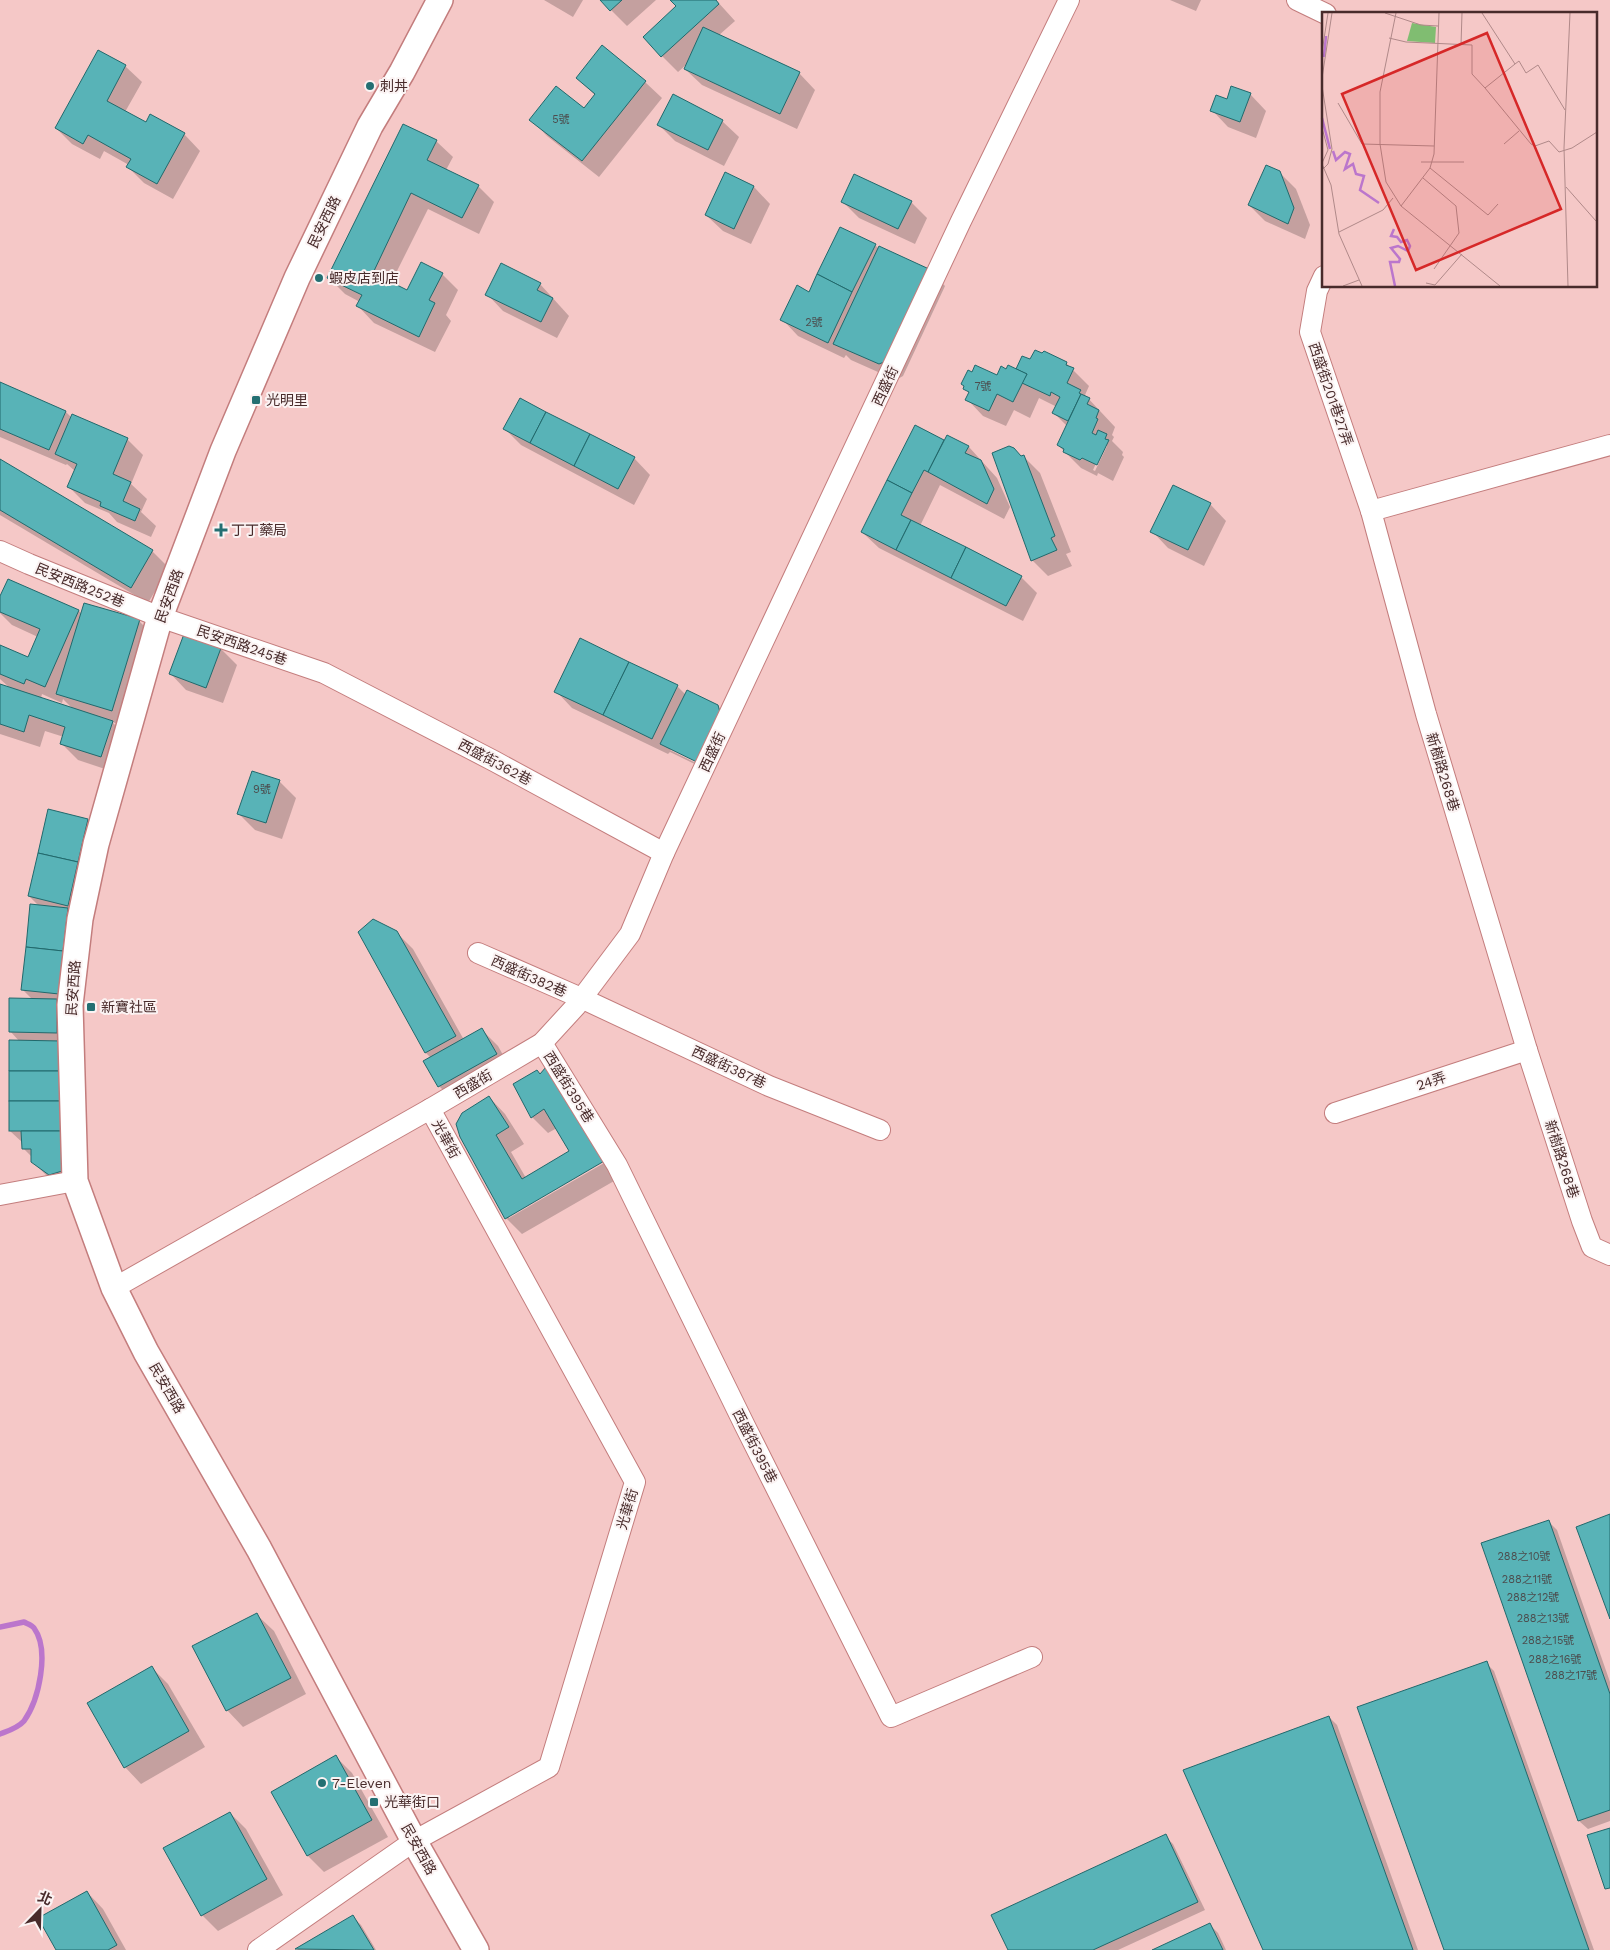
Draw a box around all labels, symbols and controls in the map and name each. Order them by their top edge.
inset map [1322,12,1598,288]
place label: 刺丼 [380,78,408,94]
marker: 刺丼 [364,80,376,92]
house number: 5號 [552,113,570,126]
street label: 民安西路 [305,193,343,251]
place label: 蝦皮店到店 [329,270,399,286]
marker: 蝦皮店到店 [313,272,325,284]
house number: 2號 [805,316,823,329]
street label: 西盛街201巷27弄 [1306,340,1356,448]
street label: 西盛街 [869,364,901,408]
house number: 7號 [974,380,992,393]
place label: 光明里 [266,392,308,408]
marker: 光明里 [250,394,262,406]
place label: 丁丁藥局 [231,522,287,538]
marker: 丁丁藥局 [215,524,227,536]
street label: 民安西路252巷 [33,560,127,610]
street label: 民安西路 [152,567,186,625]
street label: 民安西路245巷 [195,622,289,668]
street label: 西盛街 [696,730,728,774]
street label: 新樹路268巷 [1423,731,1463,813]
street label: 西盛街362巷 [456,736,534,788]
house number: 9號 [253,783,271,796]
street label: 西盛街382巷 [489,952,569,1000]
street label: 民安西路 [63,960,83,1016]
place label: 新寶社區 [101,999,157,1015]
marker: 新寶社區 [85,1001,97,1013]
street label: 西盛街387巷 [689,1043,769,1091]
street label: 西盛街395巷 [541,1048,597,1126]
street label: 西盛街 [451,1066,495,1102]
street label: 24弄 [1414,1069,1448,1093]
street label: 光華街 [429,1117,463,1161]
street label: 新樹路268巷 [1542,1118,1582,1200]
street label: 民安西路 [146,1360,188,1416]
street label: 西盛街395巷 [729,1406,781,1486]
street label: 光華街 [613,1487,641,1531]
house number: 288之10號 [1497,1550,1551,1563]
house number: 288之11號 [1502,1573,1552,1586]
house number: 288之12號 [1507,1591,1559,1604]
house number: 288之13號 [1517,1612,1569,1625]
house number: 288之15號 [1522,1634,1574,1647]
house number: 288之16號 [1529,1653,1581,1666]
house number: 288之17號 [1545,1669,1597,1682]
place label: 7-Eleven [332,1775,391,1791]
marker: 7-Eleven [316,1777,328,1789]
place label: 光華街口 [384,1794,440,1810]
marker: 光華街口 [368,1796,380,1808]
street label: 民安西路 [398,1821,440,1877]
north arrow [15,1885,65,1935]
text: 北 [36,1888,55,1908]

